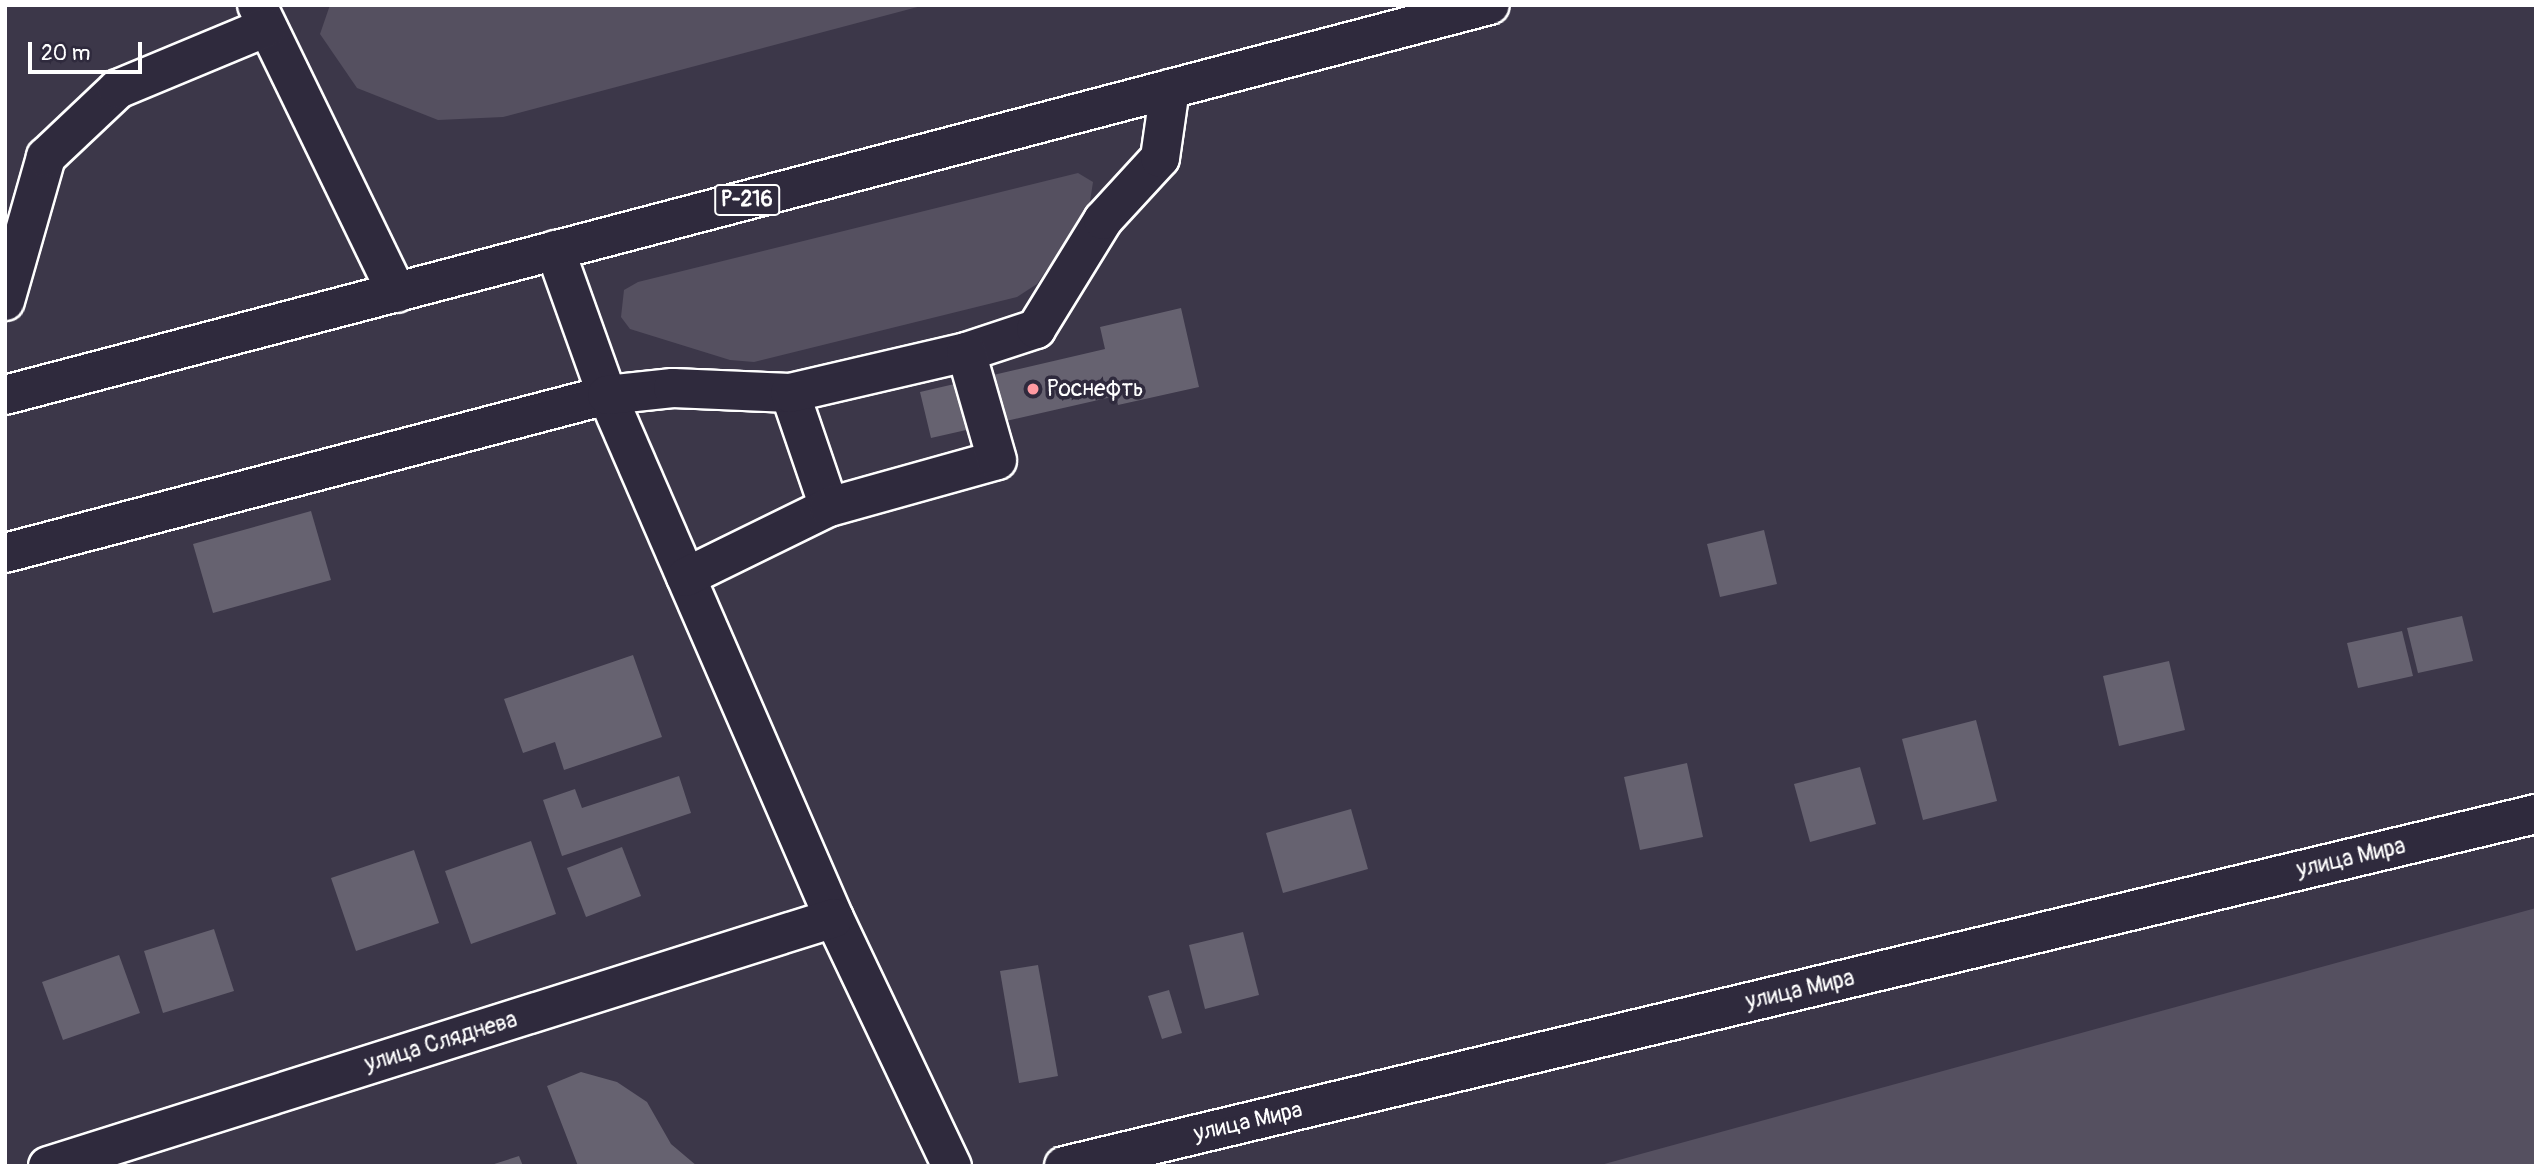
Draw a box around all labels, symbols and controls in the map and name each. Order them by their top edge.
scale bar [32,28,145,72]
text: 20 m [41,40,90,67]
road number: Р-216 [714,182,780,218]
place label: Роснефть [1047,375,1144,403]
marker: Роснефть [1025,381,1041,397]
street label: улица Мира [2294,832,2408,884]
street label: улица Мира [1743,964,1857,1016]
street label: улица Сляднева [361,1006,521,1078]
street label: улица Мира [1191,1096,1305,1148]

